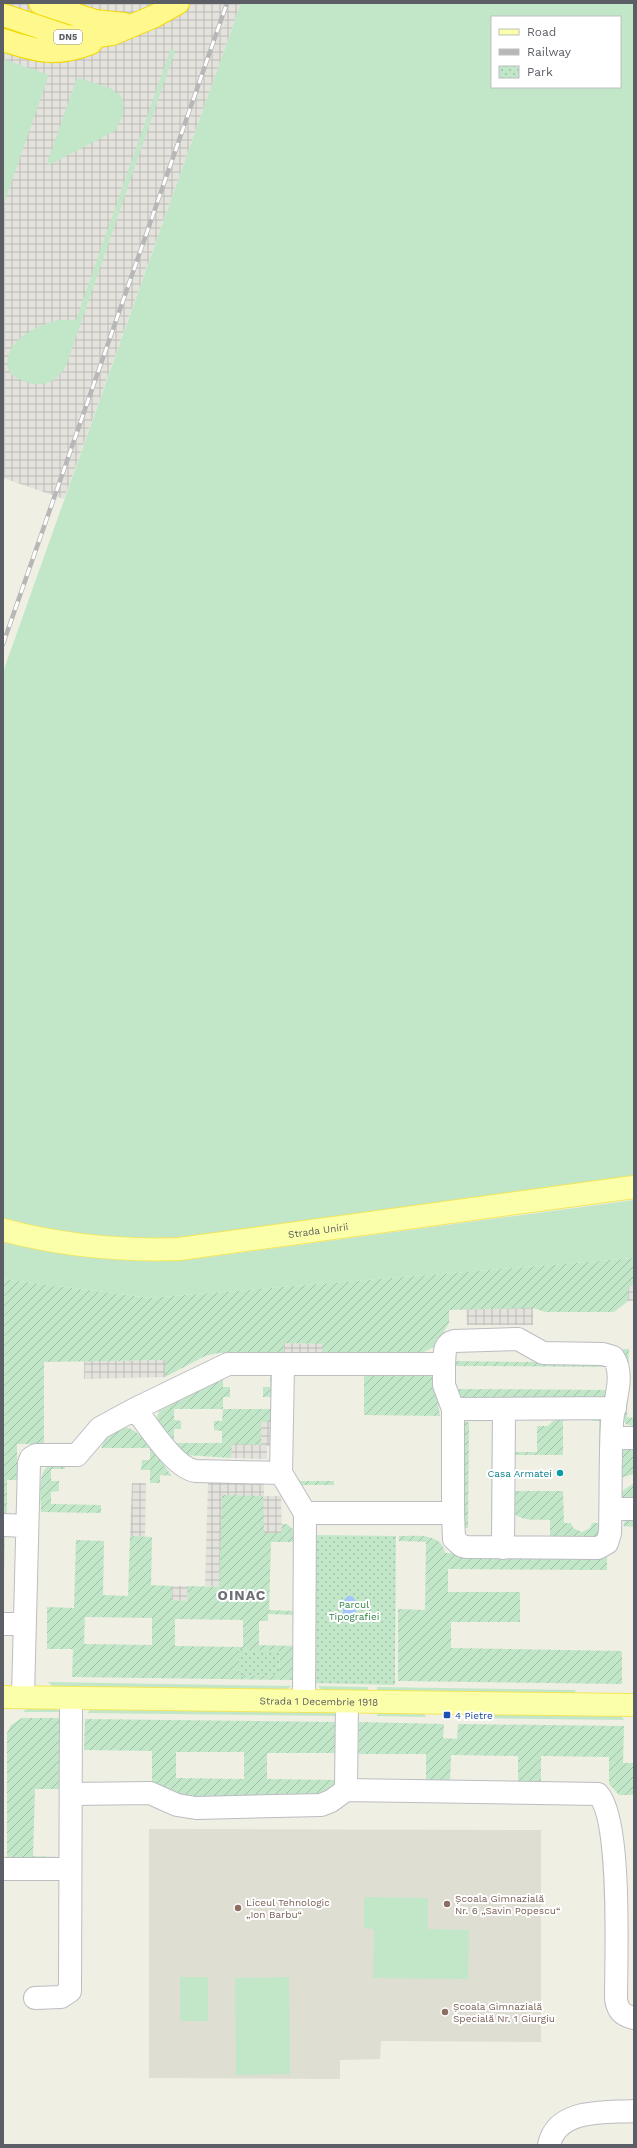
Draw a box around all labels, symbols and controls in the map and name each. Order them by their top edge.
legend [491,16,621,88]
text: Road [527,25,556,39]
road number: DN5 [54,30,82,44]
text: Railway [527,45,572,59]
text: Park [527,65,553,79]
street label: Strada Unirii [287,1220,349,1240]
place label: Casa Armatei [487,1468,552,1479]
marker: Casa Armatei [555,1468,565,1478]
district label: OINAC [218,1587,266,1603]
park label: Parcul Tipografiei [329,1599,379,1622]
street label: Strada 1 Decembrie 1918 [260,1695,378,1707]
marker: 4 Pietre [442,1710,452,1720]
place label: 4 Pietre [455,1710,493,1721]
place label: Școala Gimnazială Nr. 6 „Savin Popescu“ [455,1893,560,1916]
place label: Liceul Tehnologic „Ion Barbu“ [246,1897,330,1920]
marker: Școala Gimnazială Nr. 6 „Savin Popescu“ [442,1899,452,1909]
marker: Liceul Tehnologic „Ion Barbu“ [233,1903,243,1913]
place label: Școala Gimnazială Specială Nr. 1 Giurgiu [453,2001,555,2024]
marker: Școala Gimnazială Specială Nr. 1 Giurgiu [440,2007,450,2017]

